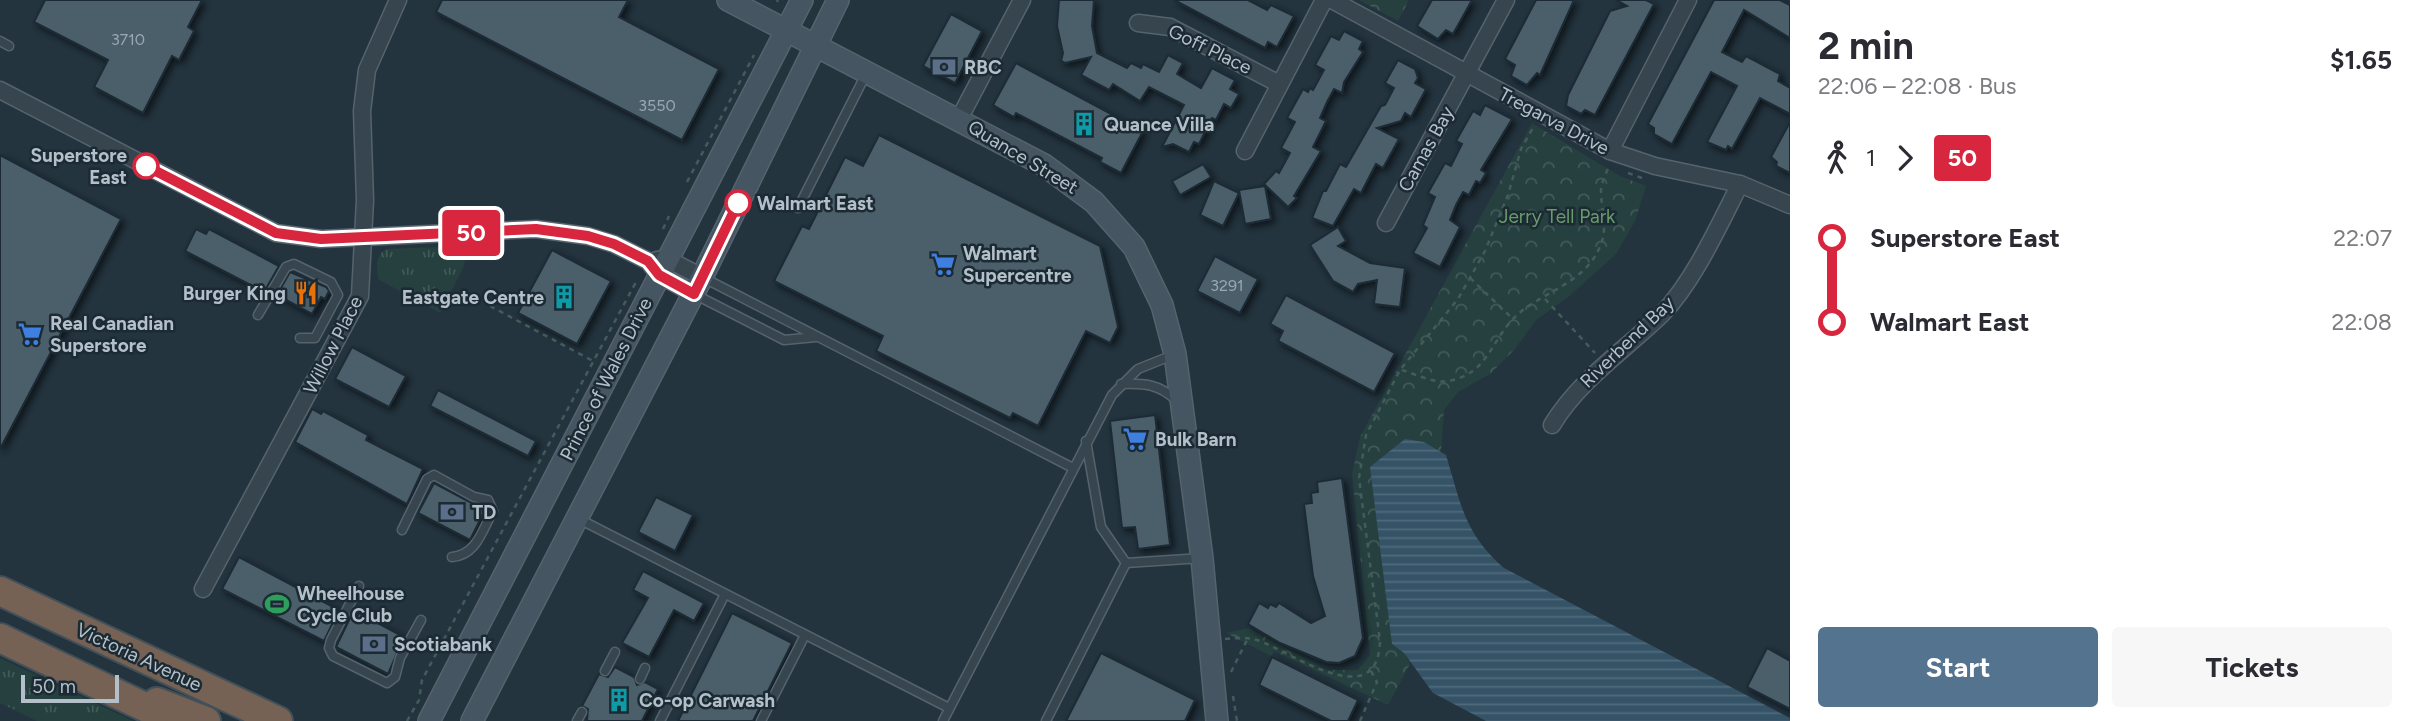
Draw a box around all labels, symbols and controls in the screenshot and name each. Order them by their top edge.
street label: Goff Place [1165,19,1255,79]
text: 2 min [1818,23,1914,69]
house number: 3710 [111,30,145,49]
text: $1.65 [2330,44,2392,76]
bank icon: RBC [930,53,958,81]
place label: RBC [964,56,1002,79]
text: 22:06 – 22:08 · Bus [1818,72,2017,100]
street label: Tregarva Drive [1495,82,1613,160]
house number: 3550 [638,96,676,115]
street label: Camas Bay [1393,102,1459,196]
building icon: Quance Villa [1070,110,1098,138]
place label: Quance Villa [1104,113,1214,136]
street label: Quance Street [964,115,1082,199]
icon: walk [1818,139,1856,177]
icon: forward [1886,139,1924,177]
text: 50 [1948,143,1977,172]
place label: Superstore East [30,144,127,189]
text: 1 [1866,144,1876,172]
marker: Superstore East [133,153,159,179]
marker: Walmart East [725,190,751,216]
place label: Walmart East [757,192,874,215]
park label: Jerry Tell Park [1499,205,1616,228]
line badge: 50 [440,210,503,256]
text: 50 [456,218,486,247]
text: Superstore East [1870,222,2060,254]
text: 22:07 [2333,224,2392,252]
place label: Walmart Supercentre [963,242,1072,287]
supermarket icon: Walmart Supercentre [929,250,957,278]
house number: 3291 [1210,276,1244,295]
restaurant icon: Burger King [292,279,320,307]
place label: Burger King [183,282,286,305]
building icon: Eastgate Centre [550,283,578,311]
place label: Eastgate Centre [402,286,544,309]
street label: Riverbend Bay [1575,291,1679,393]
street label: Willow Place [298,292,368,398]
street label: Prince of Wales Drive [555,294,657,464]
text: Walmart East [1870,306,2030,338]
text: 22:08 [2332,308,2392,336]
place label: Real Canadian Superstore [50,312,174,357]
supermarket icon: Real Canadian Superstore [16,320,44,348]
supermarket icon: Bulk Barn [1121,425,1149,453]
place label: Bulk Barn [1155,428,1237,451]
bank icon: TD [438,498,466,526]
place label: TD [472,501,496,524]
place label: Wheelhouse Cycle Club [297,582,405,627]
sports icon: Wheelhouse Cycle Club [263,590,291,618]
street label: Victoria Avenue [73,618,205,696]
button: Start [1818,627,2098,707]
button: Tickets [2112,627,2392,707]
bank icon: Scotiabank [360,630,388,658]
place label: Scotiabank [394,633,493,656]
scale bar [21,672,119,704]
text: 50 m [32,675,76,698]
building icon: Co-op Carwash [605,686,633,714]
place label: Co-op Carwash [639,689,775,712]

